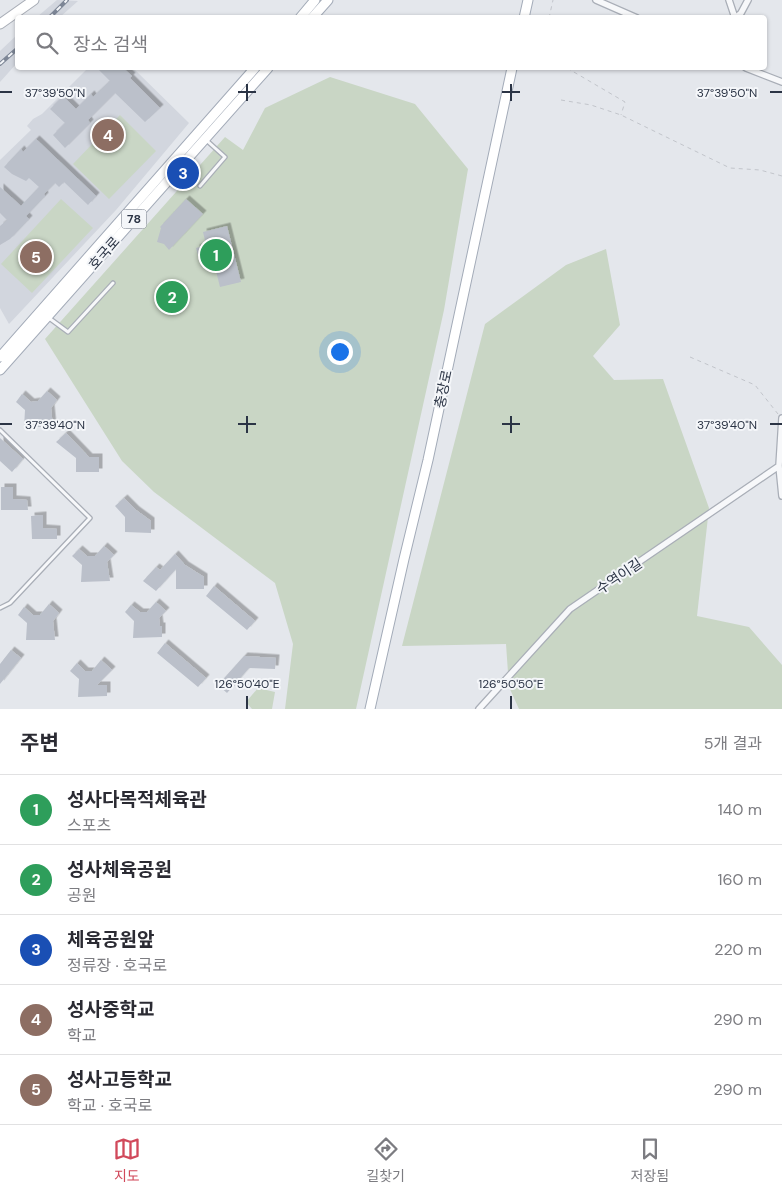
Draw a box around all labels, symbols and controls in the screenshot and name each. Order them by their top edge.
search box [15,15,767,70]
icon: search [33,29,61,57]
text: 장소 검색 [73,32,148,57]
text: 37°39'50"N [25,85,85,101]
text: 37°39'50"N [697,85,757,101]
pin: 4 [92,116,124,154]
pin: 3 [167,154,199,192]
road number: 78 [122,210,146,228]
street label: 호국로 [85,232,124,273]
pin: 1 [200,236,232,274]
pin: 5 [20,238,52,276]
pin: 2 [156,278,188,316]
your location [327,339,353,365]
street label: 충장로 [430,368,456,410]
text: 37°39'40"N [25,417,85,433]
text: 37°39'40"N [697,417,757,433]
street label: 수역이길 [593,554,645,598]
text: 126°50'40"E [215,676,280,692]
text: 126°50'50"E [478,676,544,692]
text: 주변 [20,729,59,757]
text: 5개 결과 [704,733,762,754]
text: 성사다목적체육관 [67,787,207,812]
text: 1 [33,799,39,820]
text: 140 m [718,799,762,820]
text: 스포츠 [67,815,111,836]
text: 성사체육공원 [67,857,172,882]
text: 2 [31,869,41,890]
text: 160 m [718,869,762,890]
text: 공원 [67,885,96,906]
text: 체육공원앞 [67,927,154,952]
text: 3 [31,939,41,960]
text: 220 m [714,939,762,960]
text: 정류장 · 호국로 [67,955,167,976]
text: 성사중학교 [67,997,154,1022]
text: 4 [31,1009,41,1030]
text: 290 m [713,1009,762,1030]
text: 학교 [67,1025,96,1046]
text: 성사고등학교 [67,1067,172,1092]
text: 5 [31,1079,41,1100]
text: 290 m [713,1079,762,1100]
text: 학교 · 호국로 [67,1095,152,1116]
tab: 지도 [113,1135,141,1185]
tab: 길찾기 [366,1135,405,1185]
tab: 저장됨 [631,1135,669,1185]

